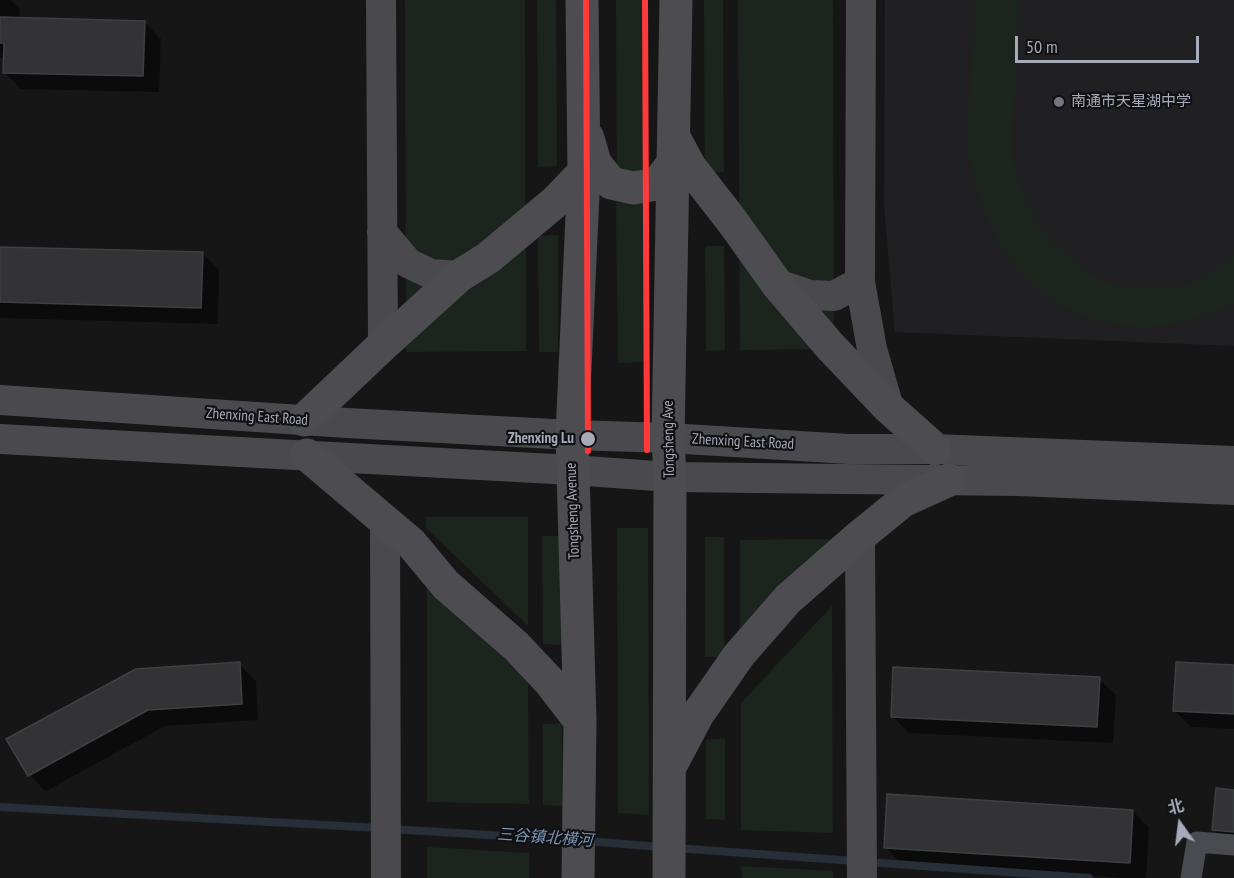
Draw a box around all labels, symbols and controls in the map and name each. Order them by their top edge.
scale bar [1018,24,1202,62]
text: 50 m [1026,35,1058,58]
place label: 南通市天星湖中学 [1071,93,1191,111]
marker: 南通市天星湖中学 [1052,95,1066,109]
street label: Tongsheng Ave [659,400,679,478]
street label: Zhenxing East Road [205,404,309,430]
place label: Zhenxing Lu [508,430,574,448]
marker: Zhenxing Lu [579,430,597,448]
street label: Zhenxing East Road [692,430,794,454]
street label: Tongsheng Avenue [562,462,584,560]
north arrow [1150,794,1210,854]
text: 北 [1165,795,1186,818]
water label: 三谷镇北横河 [496,825,594,851]

